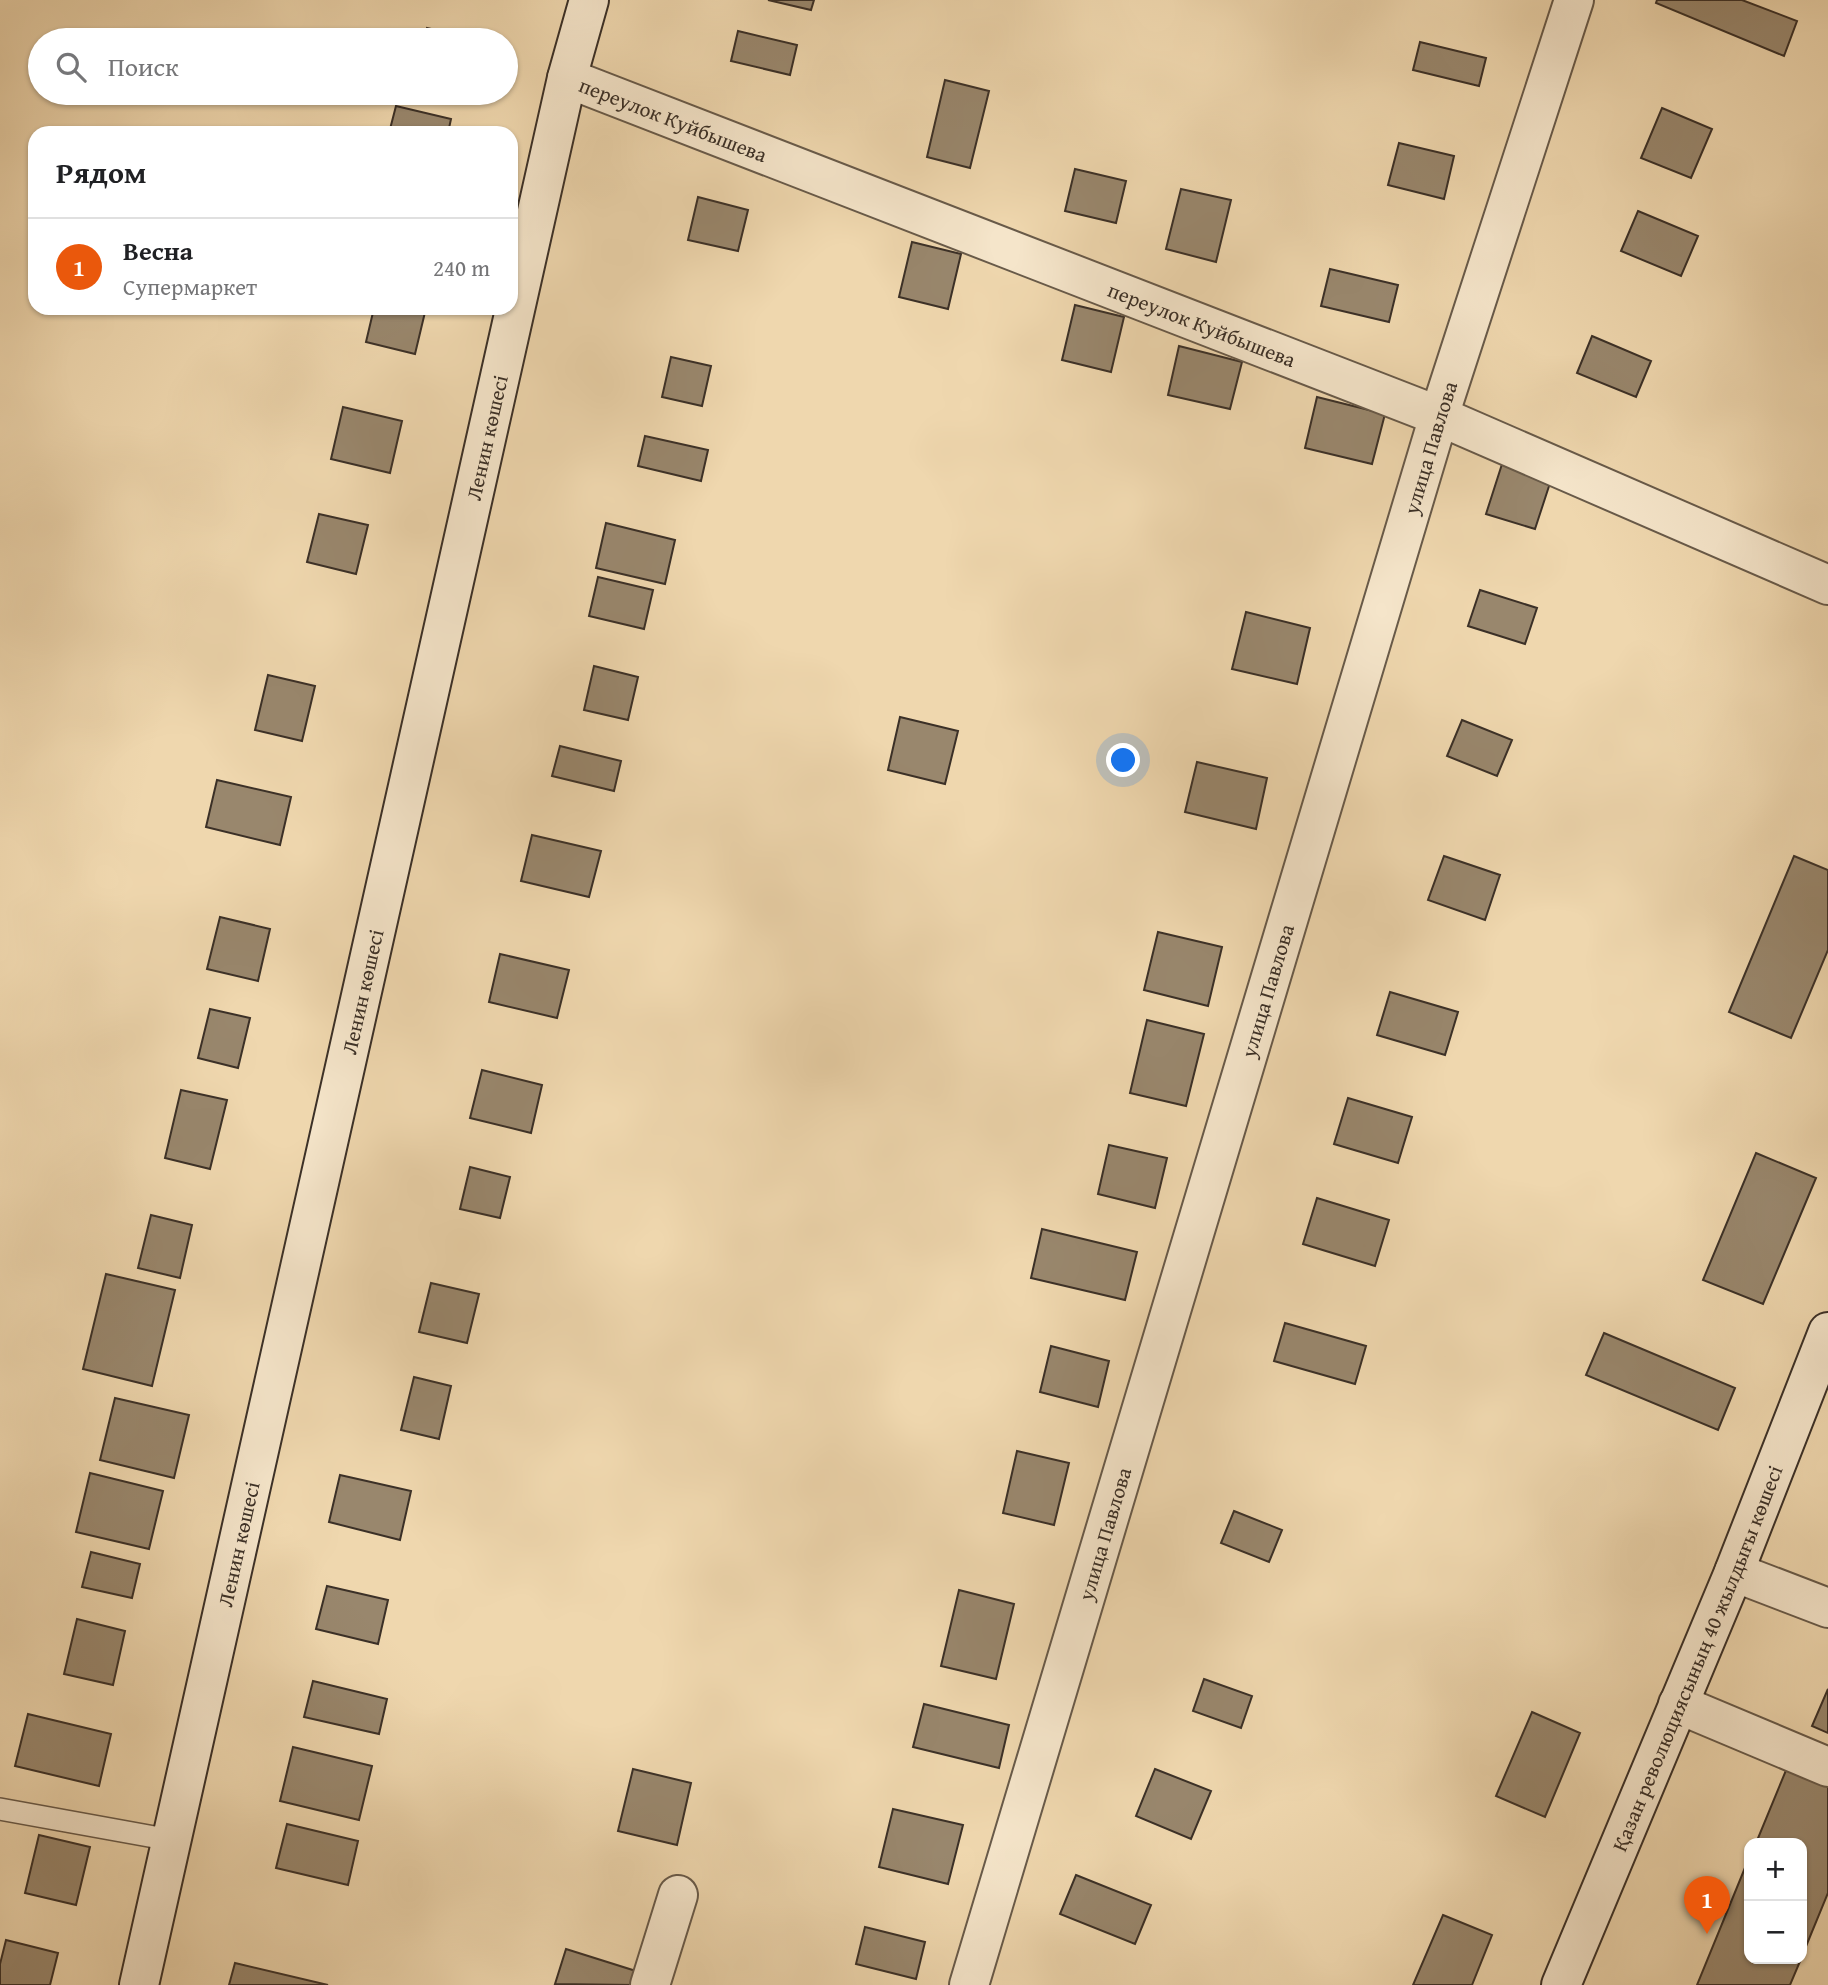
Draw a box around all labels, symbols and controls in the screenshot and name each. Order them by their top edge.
search box [28,28,518,105]
text: Поиск [108,47,179,86]
icon: search [52,48,90,86]
street label: переулок Куйбышева [575,69,772,170]
text: Рядом [56,150,147,194]
text: Весна [123,231,193,270]
text: 1 [73,251,85,284]
text: 240 m [433,251,490,284]
text: Супермаркет [123,270,257,303]
street label: переулок Куйбышева [1104,274,1300,375]
street label: Ленин көшесі [457,372,515,503]
street label: улица Павлова [1395,377,1465,519]
your location [1106,743,1140,777]
street label: улица Павлова [1232,920,1301,1062]
street label: Ленин көшесі [333,926,391,1057]
street label: Қазан революциясының 40 жылдығы көшесі [1603,1460,1790,1856]
street label: улица Павлова [1069,1463,1139,1605]
street label: Ленин көшесі [209,1478,267,1610]
map controls [1744,1838,1807,1964]
button: + [1744,1838,1807,1901]
pin: 1 [1684,1876,1730,1934]
button: − [1744,1901,1807,1964]

